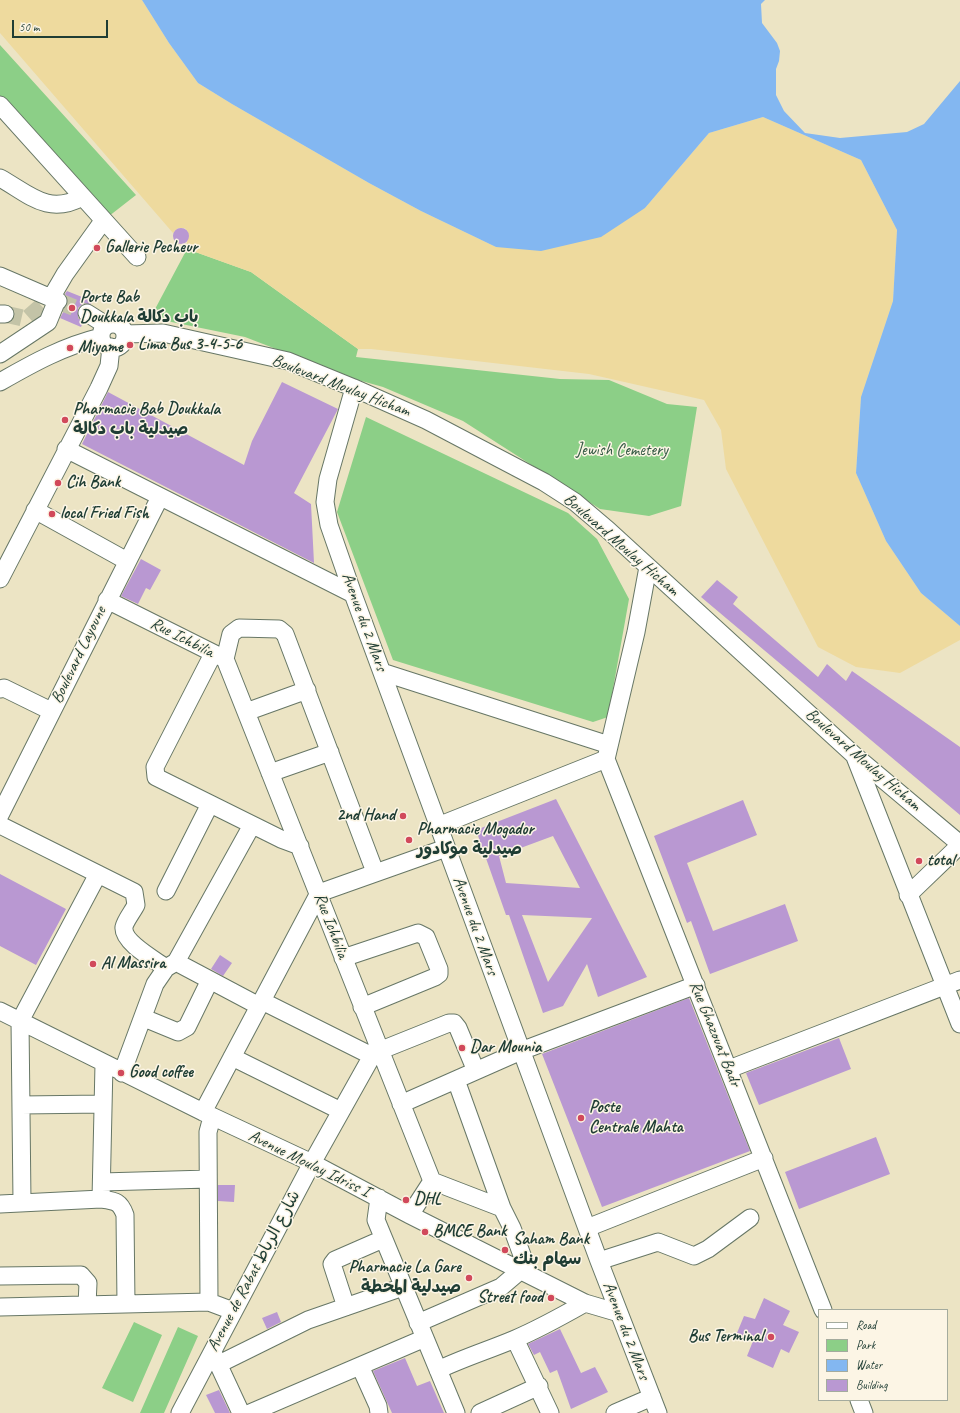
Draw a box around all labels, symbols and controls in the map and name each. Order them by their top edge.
scale bar [14,12,110,38]
text: 50 m [19,19,39,35]
place label: Gallerie Pecheur [105,238,197,258]
marker: Gallerie Pecheur [92,243,102,253]
place label: Porte Bab Doukkala باب دكالة [80,288,199,328]
marker: Porte Bab Doukkala باب دكالة [67,303,77,313]
place label: Lima Bus 3-4-5-6 [138,335,242,355]
place label: Miyame [78,338,123,358]
marker: Lima Bus 3-4-5-6 [125,340,135,350]
marker: Miyame [65,343,75,353]
street label: Boulevard Moulay Hicham [269,350,413,422]
place label: Pharmacie Bab Doukkala صيدلية باب دكالة [73,400,220,440]
marker: Pharmacie Bab Doukkala صيدلية باب دكالة [60,415,70,425]
park label: Jewish Cemetery [576,441,668,461]
place label: Cih Bank [66,473,120,493]
marker: Cih Bank [53,478,63,488]
street label: Boulevard Moulay Hicham [559,489,683,601]
place label: local Fried Fish [60,504,149,524]
marker: local Fried Fish [47,509,57,519]
street label: Avenue du 2 Mars [337,570,391,674]
street label: Boulevard Layoune [47,603,111,707]
street label: Rue Ichbilia [147,613,217,663]
street label: Boulevard Moulay Hicham [801,704,925,816]
place label: 2nd Hand [337,806,395,826]
marker: 2nd Hand [398,811,408,821]
place label: Pharmacie Mogador صيدلية موكادور [417,820,534,860]
marker: Pharmacie Mogador صيدلية موكادور [404,835,414,845]
place label: total [927,851,954,871]
marker: total [914,856,924,866]
street label: Avenue du 2 Mars [448,874,502,978]
street label: Rue Ichbilia [309,890,353,962]
place label: Al Massira [101,954,165,974]
marker: Al Massira [88,959,98,969]
street label: Rue Ghazouat Badr [685,978,745,1090]
place label: Dar Mounia [470,1038,541,1058]
marker: Dar Mounia [457,1043,467,1053]
place label: Good coffee [129,1063,193,1083]
marker: Good coffee [116,1068,126,1078]
place label: Poste Centrale Mahta [589,1098,683,1138]
marker: Poste Centrale Mahta [576,1113,586,1123]
street label: Avenue Moulay Idriss I [245,1126,373,1202]
street label: Avenue de Rabat شارع الرباط [203,1187,305,1355]
place label: DHL [414,1190,441,1210]
marker: DHL [401,1195,411,1205]
place label: BMCE Bank [433,1222,506,1242]
marker: BMCE Bank [420,1227,430,1237]
place label: Saham Bank سهام بنك [513,1230,589,1270]
marker: Saham Bank سهام بنك [500,1245,510,1255]
place label: Pharmacie La Gare صيدلية المحطة [348,1258,461,1298]
marker: Pharmacie La Gare صيدلية المحطة [464,1273,474,1283]
street label: Avenue du 2 Mars [598,1279,654,1383]
place label: Street food [477,1288,543,1308]
marker: Street food [546,1293,556,1303]
legend [818,1309,948,1401]
text: Road [856,1317,876,1333]
place label: Bus Terminal [688,1327,763,1347]
marker: Bus Terminal [766,1332,776,1342]
text: Park [856,1337,875,1353]
text: Water [856,1357,882,1373]
text: Building [856,1377,888,1393]

